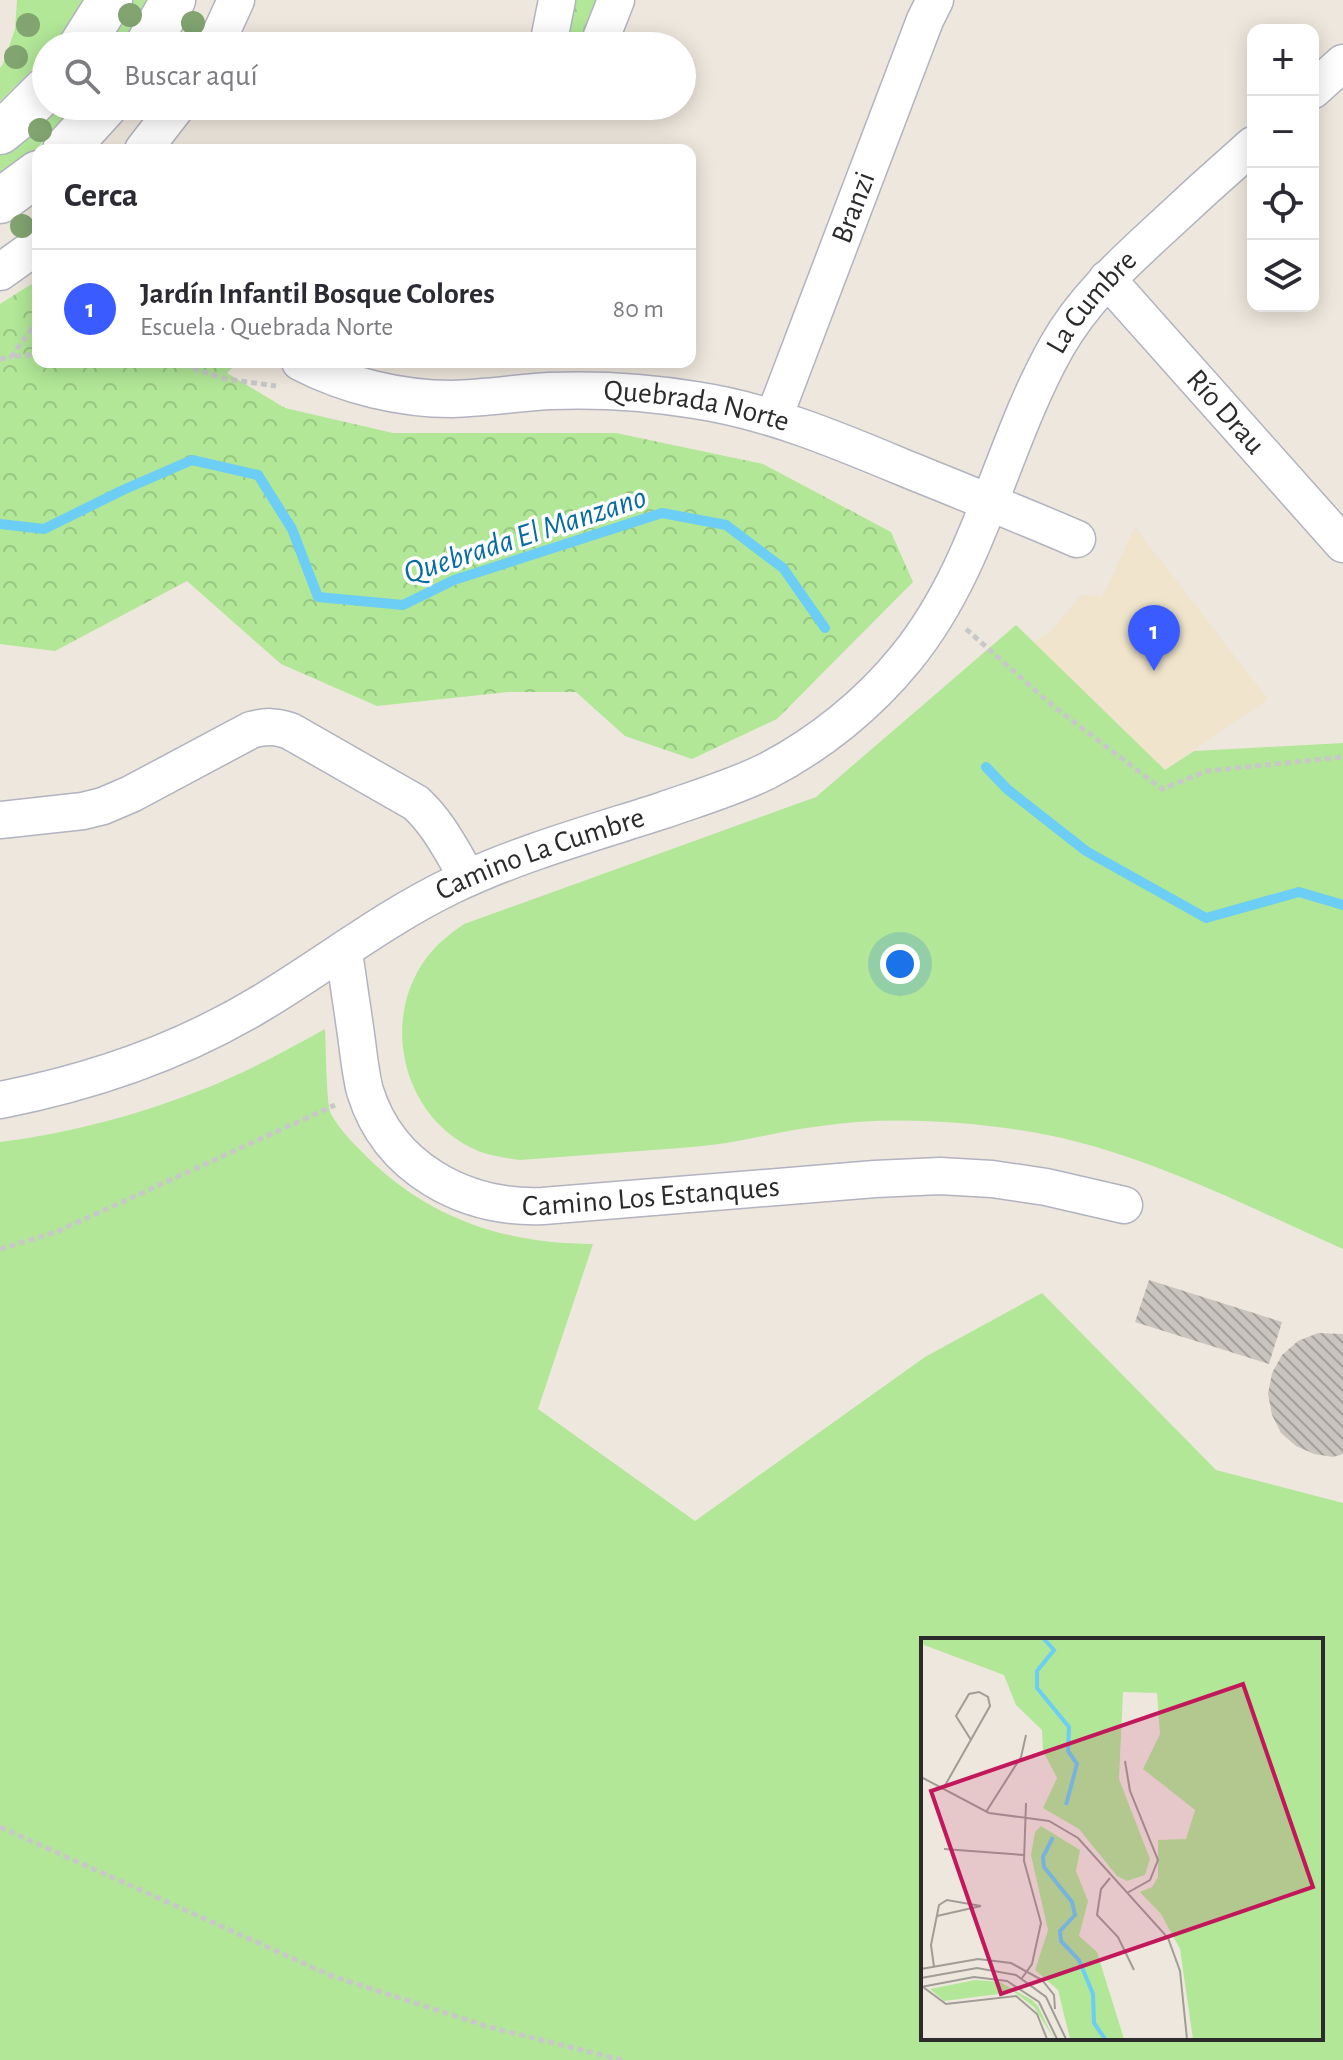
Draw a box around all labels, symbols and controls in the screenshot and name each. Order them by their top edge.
map controls [1247,24,1319,312]
button: + [1247,24,1319,96]
search box [32,32,696,120]
icon: search [60,54,104,98]
text: Buscar aquí [124,61,258,91]
button: − [1247,96,1319,168]
street label: Branzi [826,168,881,247]
button: locate [1247,168,1319,240]
text: Cerca [64,179,138,213]
button: layers [1247,240,1319,312]
street label: La Cumbre [1041,245,1143,359]
text: Jardín Infantil Bosque Colores [140,279,495,309]
text: 1 [85,296,95,322]
text: 80 m [613,296,664,322]
text: Escuela · Quebrada Norte [140,314,393,340]
street label: Río Drau [1180,364,1270,460]
street label: Quebrada Norte [603,376,793,437]
water label: Quebrada El Manzano [400,481,650,589]
pin: 1 [1128,605,1180,671]
street label: Camino La Cumbre [431,802,648,906]
your location [880,944,920,984]
street label: Camino Los Estanques [522,1172,781,1221]
inset map [921,1638,1323,2040]

